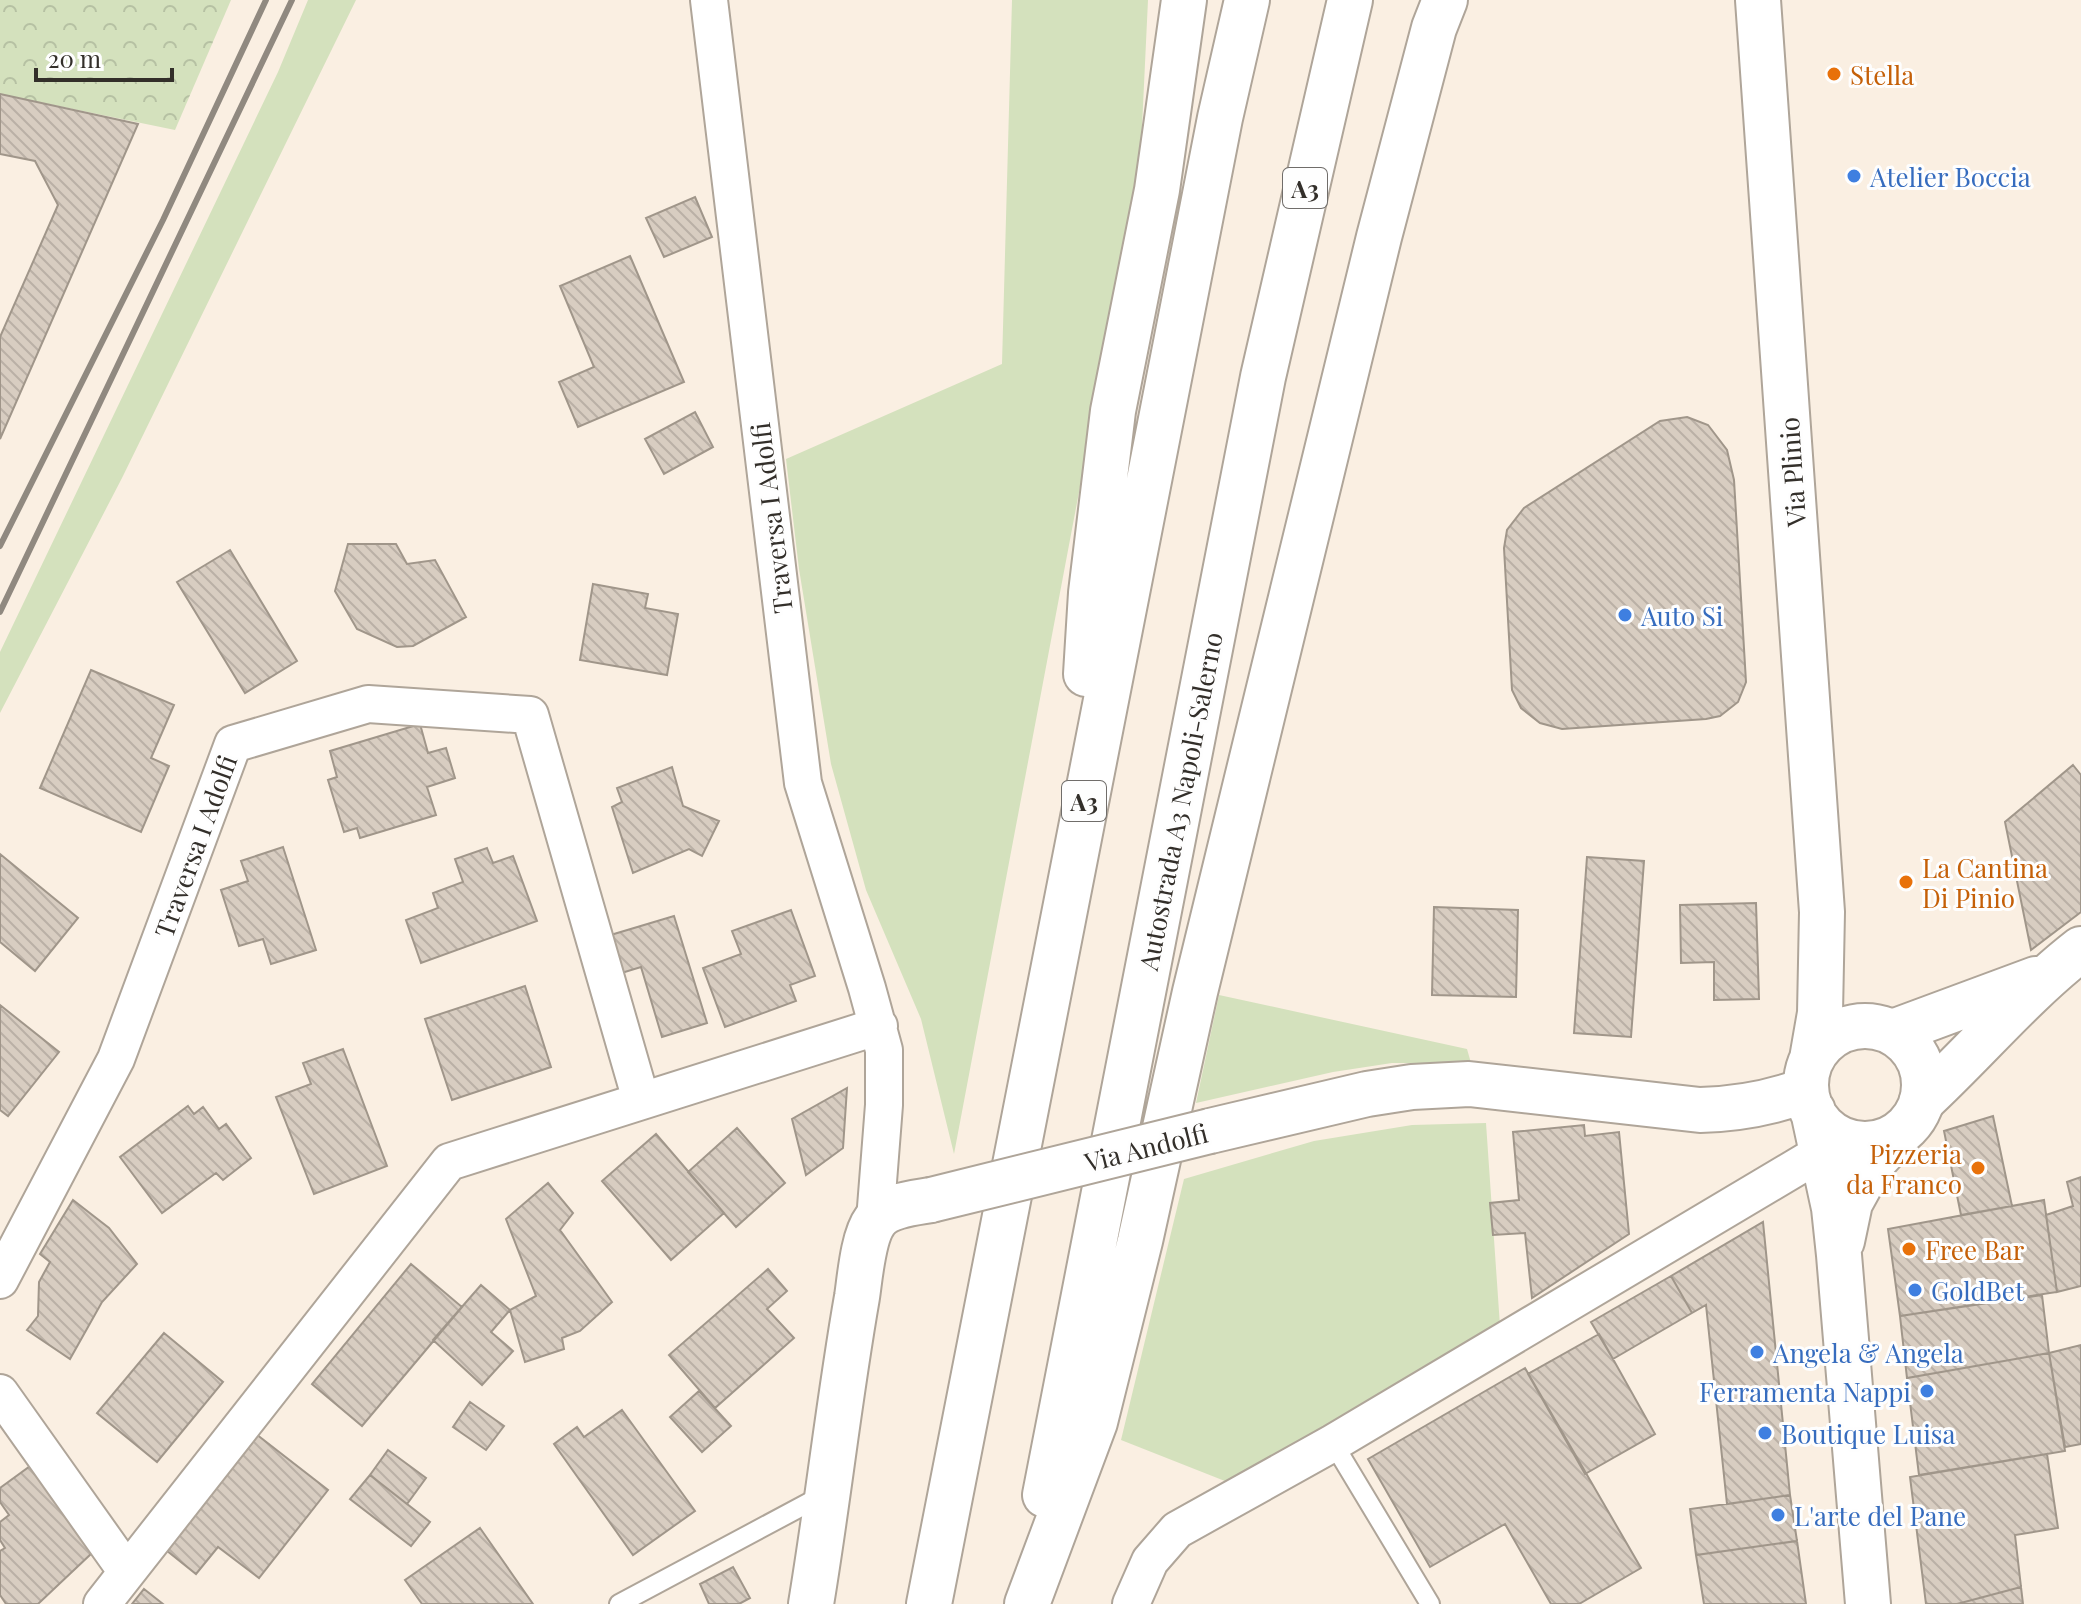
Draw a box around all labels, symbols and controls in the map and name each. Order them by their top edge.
scale bar [36,32,172,82]
text: 20 m [48,42,101,74]
place label: Stella [1850,57,1914,92]
marker: Stella [1825,65,1843,83]
place label: Atelier Boccia [1869,159,2031,194]
marker: Atelier Boccia [1845,167,1863,185]
road number: A3 [1283,168,1327,208]
street label: Via Plinio [1771,416,1813,529]
street label: Traversa I Adolfi [742,421,800,615]
place label: Auto Si [1640,598,1724,633]
marker: Auto Si [1616,606,1634,624]
street label: Autostrada A3 Napoli-Salerno [1130,629,1230,974]
street label: Traversa I Adolfi [146,750,244,942]
road number: A3 [1062,781,1106,821]
place label: La Cantina Di Pinio [1922,850,2048,915]
marker: La Cantina Di Pinio [1897,873,1915,891]
street label: Via Andolfi [1080,1115,1211,1179]
place label: Pizzeria da Franco [1846,1136,1962,1201]
marker: Pizzeria da Franco [1969,1159,1987,1177]
place label: Free Bar [1925,1232,2025,1267]
marker: Free Bar [1900,1240,1918,1258]
place label: GoldBet [1931,1273,2025,1308]
marker: GoldBet [1906,1281,1924,1299]
place label: Angela & Angela [1772,1335,1964,1370]
marker: Angela & Angela [1748,1343,1766,1361]
place label: Ferramenta Nappi [1699,1374,1911,1409]
marker: Ferramenta Nappi [1918,1382,1936,1400]
place label: Boutique Luisa [1781,1416,1955,1451]
marker: Boutique Luisa [1756,1424,1774,1442]
place label: L'arte del Pane [1794,1498,1966,1533]
marker: L'arte del Pane [1769,1506,1787,1524]

